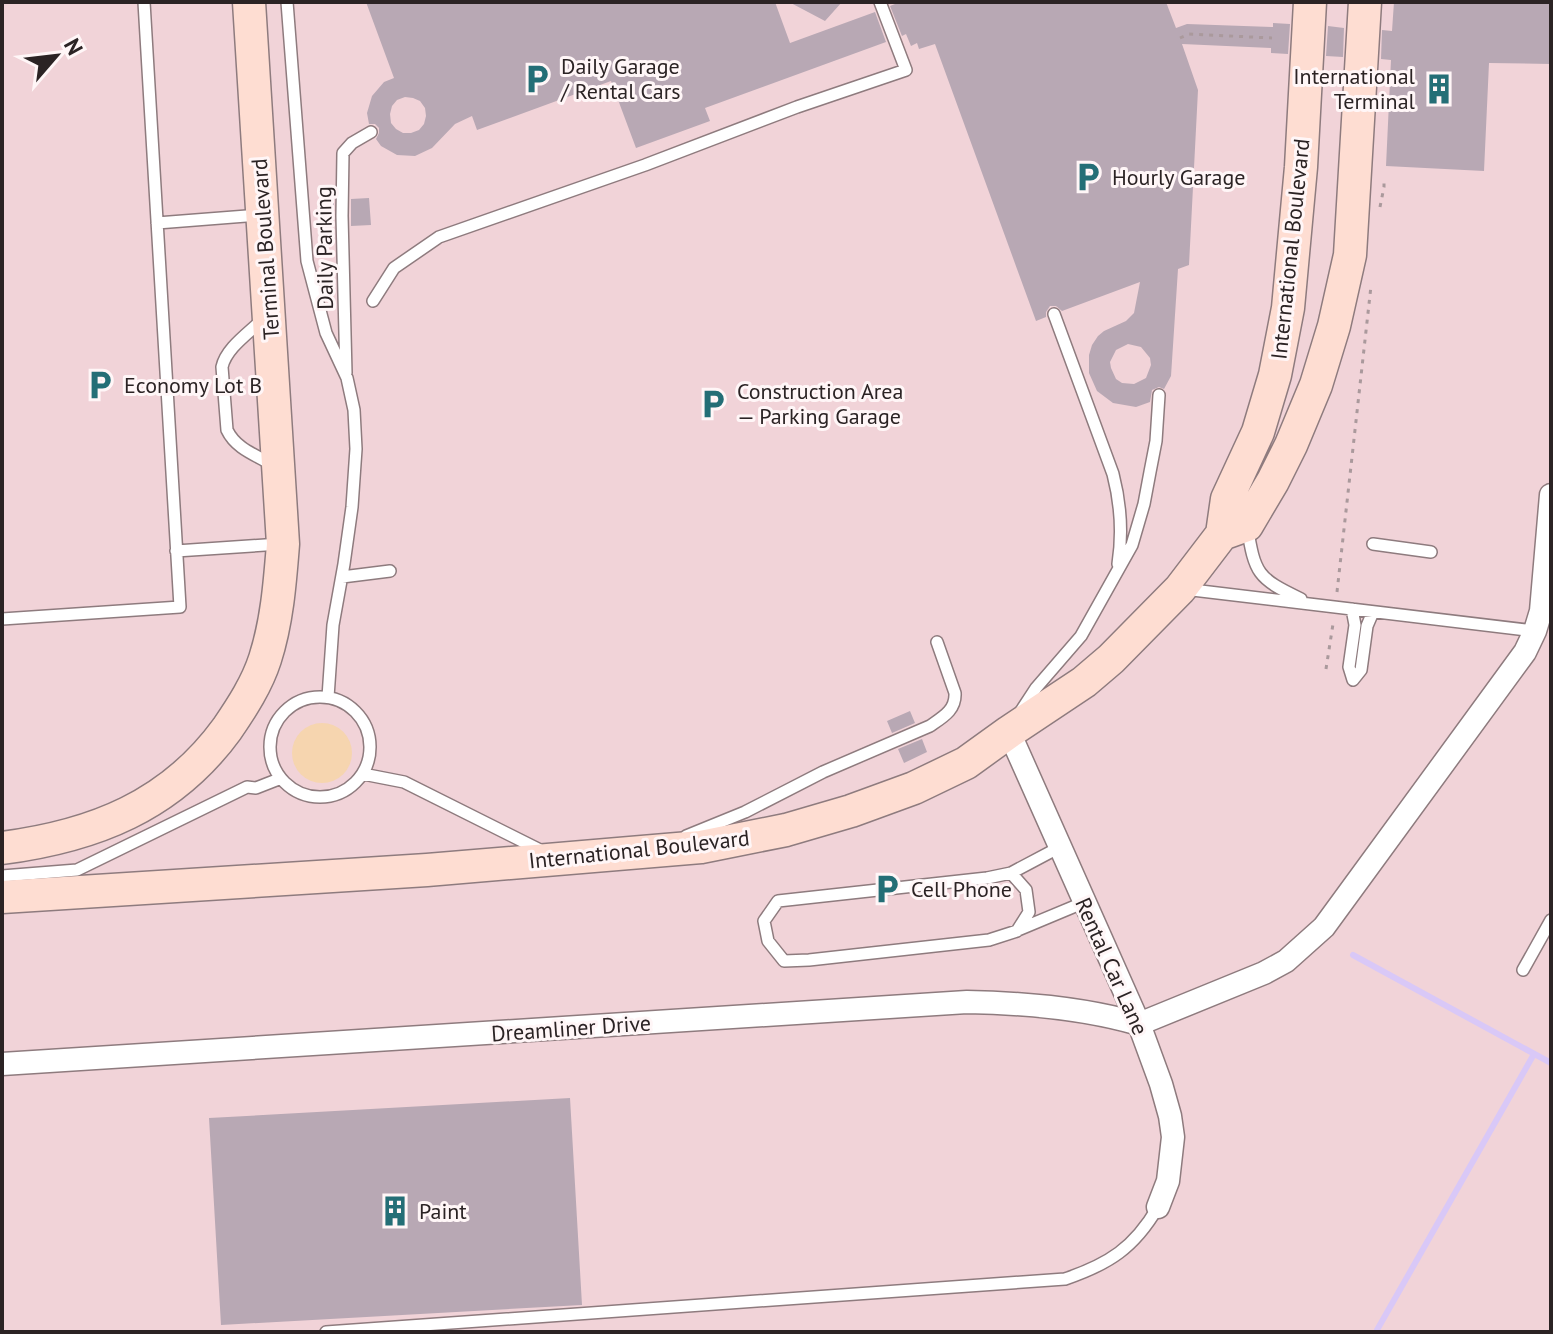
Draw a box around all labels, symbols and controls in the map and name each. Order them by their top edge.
north arrow [16,16,96,96]
text: N [58,34,89,60]
place label: Daily Garage / Rental Cars [560,52,680,105]
parking icon: Daily Garage / Rental Cars [520,62,554,96]
place label: International Terminal [1293,62,1416,115]
building icon: International Terminal [1422,72,1456,106]
street label: International Boulevard [1264,137,1316,361]
street label: Terminal Boulevard [245,157,285,341]
parking icon: Hourly Garage [1071,160,1105,194]
place label: Hourly Garage [1112,163,1245,191]
street label: Daily Parking [309,186,339,310]
parking icon: Economy Lot B [83,368,117,402]
place label: Economy Lot B [124,371,262,399]
place label: Construction Area — Parking Garage [737,377,903,430]
parking icon: Construction Area — Parking Garage [696,387,730,421]
street label: International Boulevard [527,823,751,875]
parking icon: Cell Phone [870,872,904,906]
place label: Cell Phone [911,875,1012,903]
street label: Rental Car Lane [1069,893,1155,1039]
street label: Dreamliner Drive [490,1008,652,1048]
building icon: Paint [378,1194,412,1228]
place label: Paint [419,1197,467,1225]

